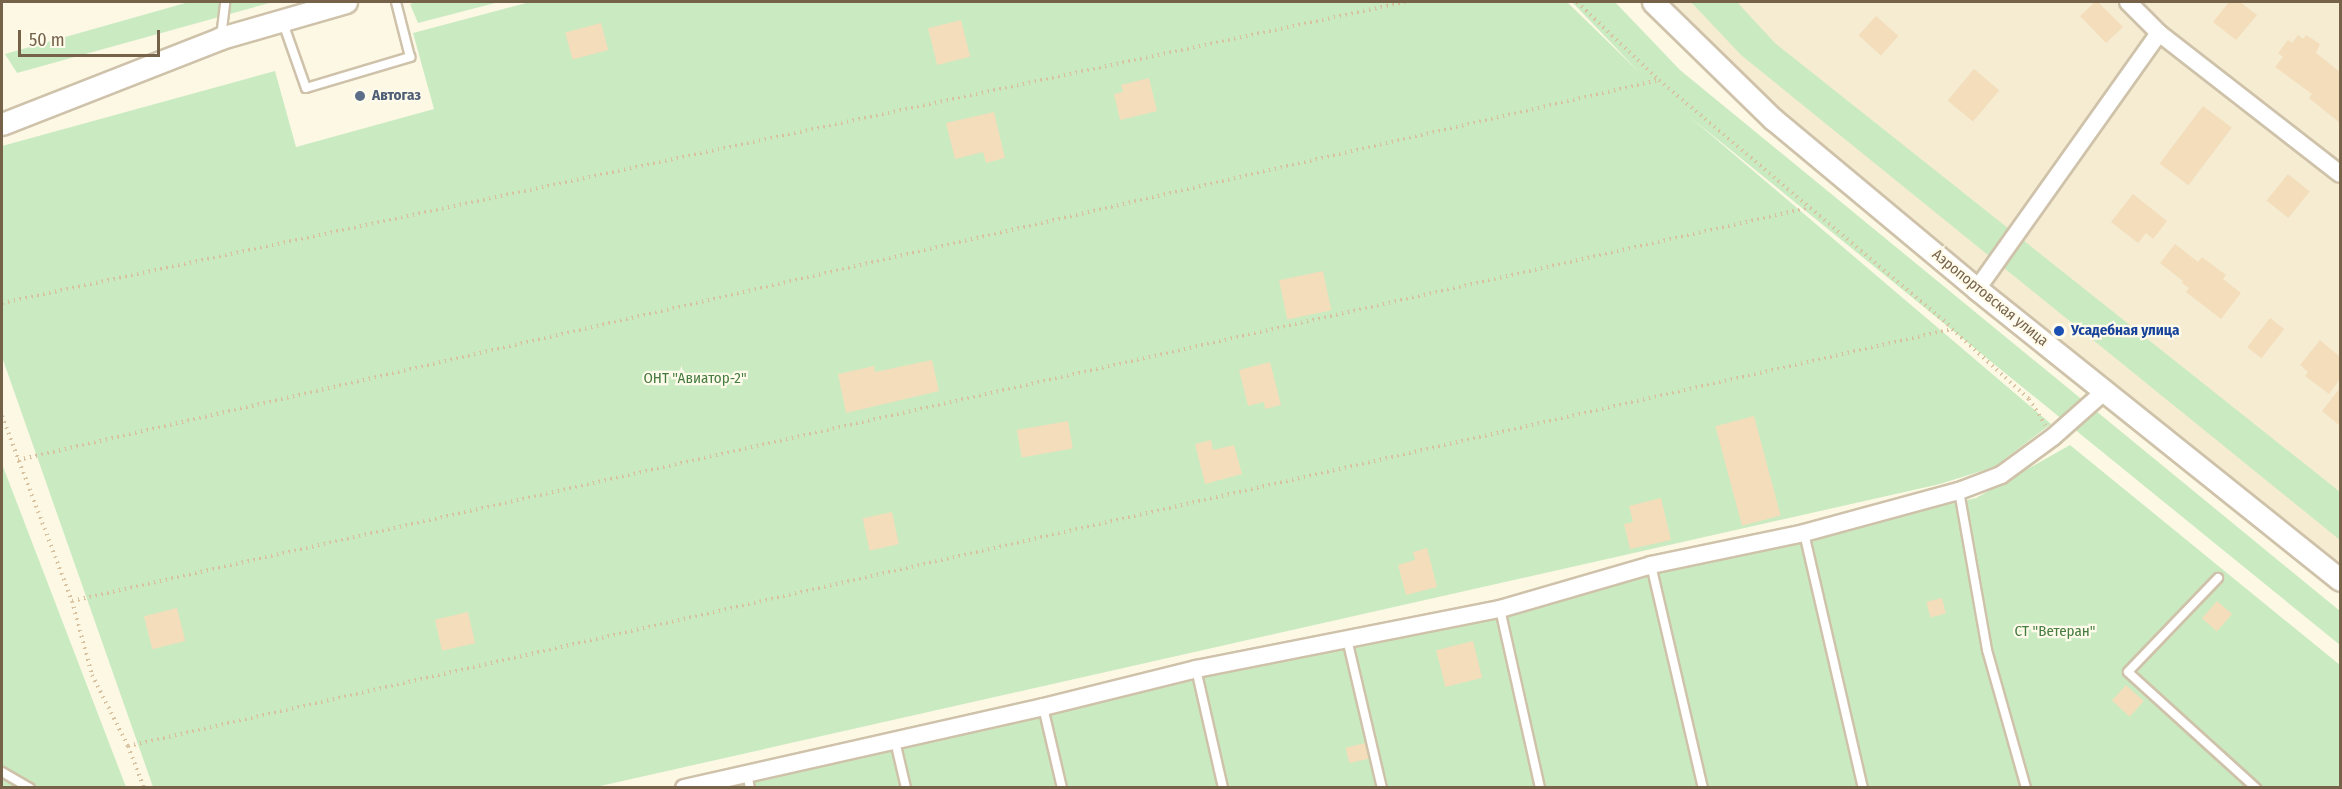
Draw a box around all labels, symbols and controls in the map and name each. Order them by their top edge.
scale bar [21,18,164,56]
text: 50 m [29,29,65,51]
place label: Автогаз [372,87,421,105]
marker: Автогаз [353,89,367,103]
street label: Аэропортовская улица [1928,246,2052,350]
place label: Усадебная улица [2071,322,2179,340]
marker: Усадебная улица [2052,324,2066,338]
park label: ОНТ "Авиатор-2" [643,370,747,388]
park label: СТ "Ветеран" [2015,623,2095,641]

